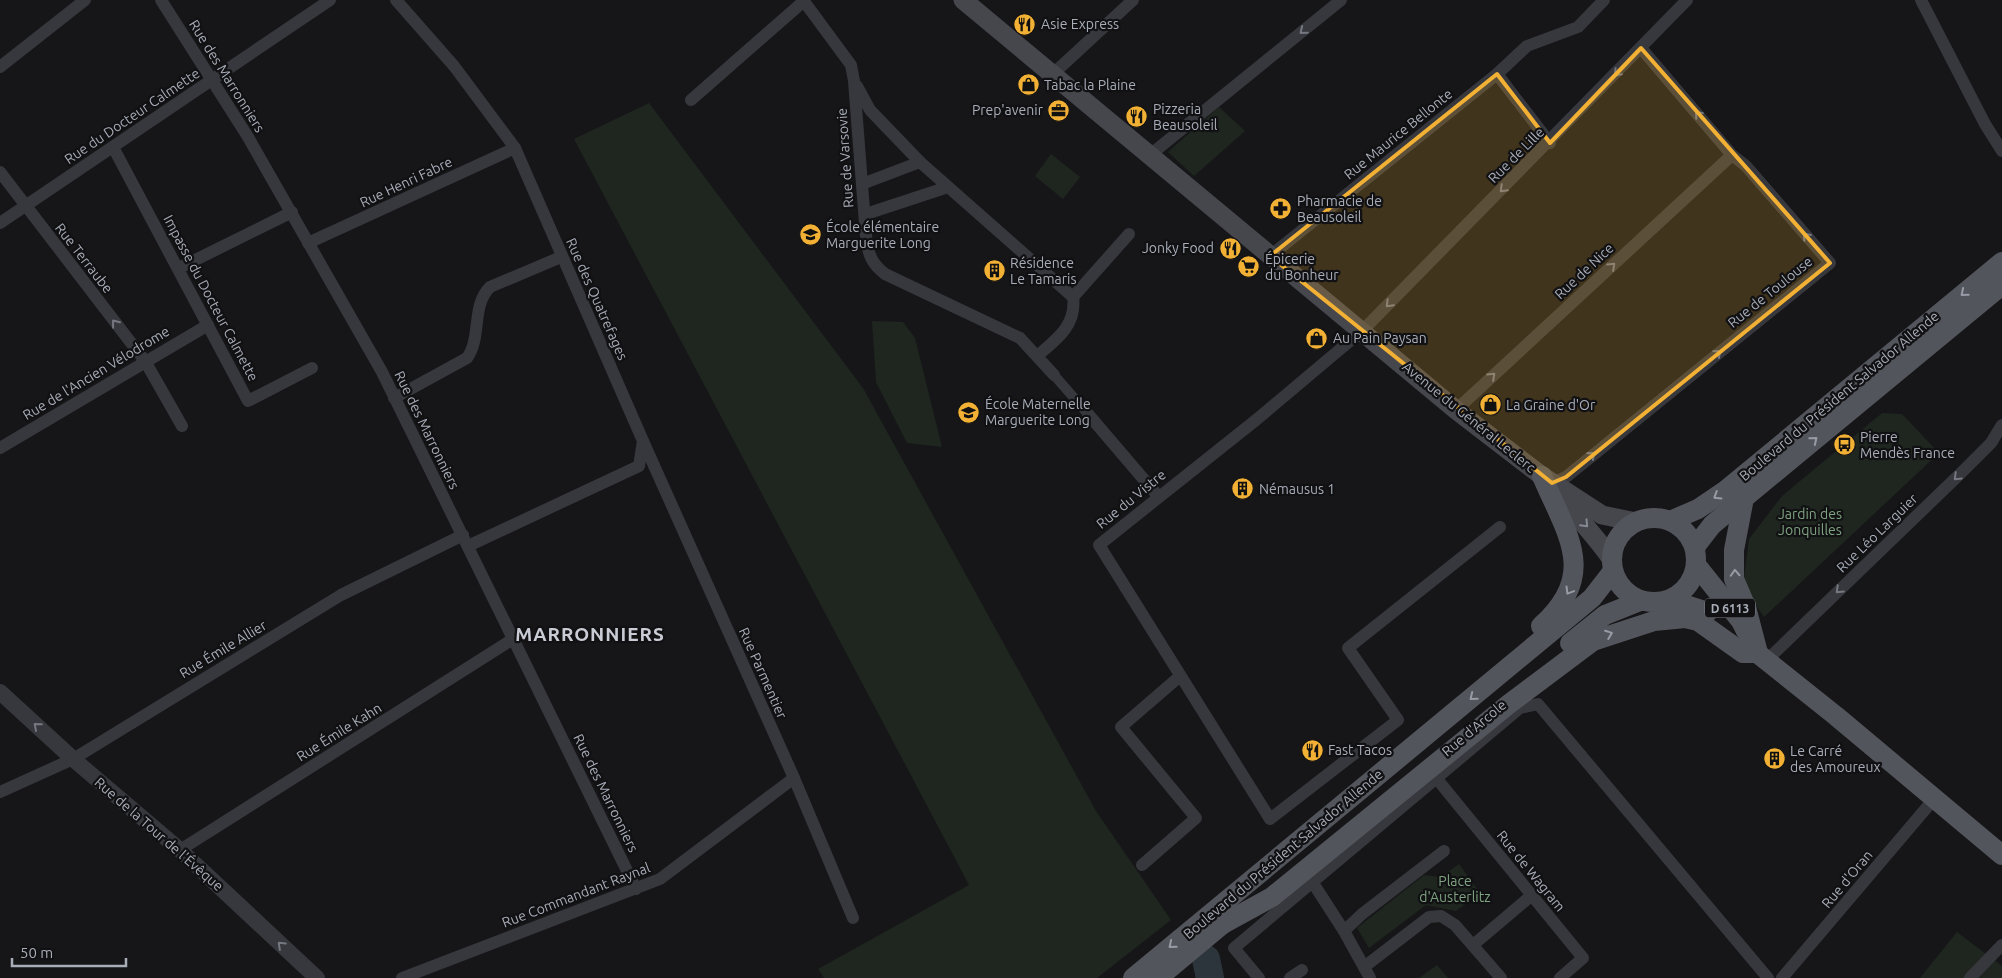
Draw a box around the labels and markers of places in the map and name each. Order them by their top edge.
restaurant icon: Asie Express [1013,12,1037,36]
place label: Asie Express [1041,16,1119,32]
shop icon: Tabac la Plaine [1016,73,1040,97]
place label: Tabac la Plaine [1044,77,1136,93]
office icon: Prep'avenir [1047,98,1071,122]
place label: Pizzeria Beausoleil [1153,101,1218,133]
place label: Prep'avenir [972,102,1044,118]
restaurant icon: Pizzeria Beausoleil [1125,105,1149,129]
place label: Pharmacie de Beausoleil [1297,193,1382,225]
pharmacy icon: Pharmacie de Beausoleil [1269,197,1293,221]
place label: École élémentaire Marguerite Long [826,218,939,251]
school or university icon: École élémentaire Marguerite Long [798,223,822,247]
restaurant icon: Jonky Food [1218,236,1242,260]
place label: Jonky Food [1142,240,1214,256]
place label: Épicerie du Bonheur [1265,250,1339,283]
place label: Résidence Le Tamaris [1010,255,1077,287]
supermarket icon: Épicerie du Bonheur [1237,255,1261,279]
building icon: Résidence Le Tamaris [982,259,1006,283]
shop icon: Au Pain Paysan [1305,326,1329,350]
place label: Au Pain Paysan [1333,330,1427,346]
shop icon: La Graine d'Or [1478,393,1502,417]
place label: École Maternelle Marguerite Long [985,395,1091,428]
place label: La Graine d'Or [1506,397,1596,413]
school or university icon: École Maternelle Marguerite Long [957,400,981,424]
place label: Pierre Mendès France [1860,429,1955,461]
bus stop icon: Pierre Mendès France [1832,433,1856,457]
building icon: Némausus 1 [1231,477,1255,501]
place label: Némausus 1 [1259,481,1335,497]
restaurant icon: Fast Tacos [1300,738,1324,762]
place label: Fast Tacos [1328,742,1392,758]
place label: Le Carré des Amoureux [1790,743,1881,775]
building icon: Le Carré des Amoureux [1762,747,1786,771]

